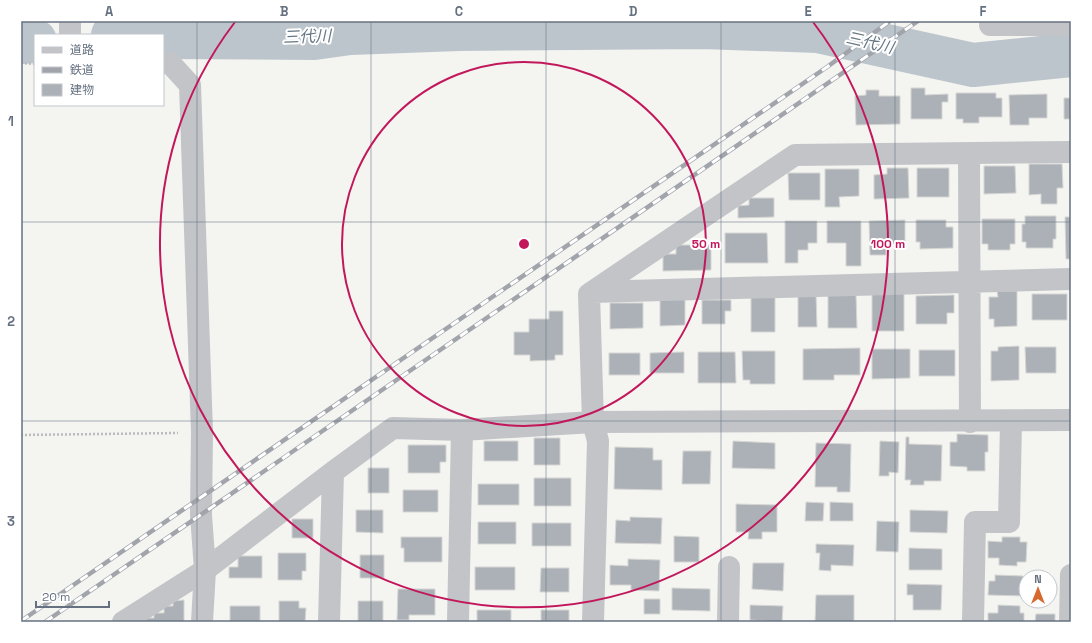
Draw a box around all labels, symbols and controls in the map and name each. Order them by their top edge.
text: A [105,3,114,20]
text: B [280,3,289,20]
text: C [455,3,463,20]
text: D [629,3,638,20]
text: E [804,3,812,20]
text: F [980,3,987,20]
water label: 三代川 [283,25,333,48]
water label: 三代川 [844,27,898,59]
legend [34,34,164,106]
text: 道路 [70,42,94,58]
text: 鉄道 [70,62,94,78]
text: 建物 [70,82,94,98]
text: 1 [8,113,14,130]
text: 50 m [692,236,720,252]
text: 100 m [871,236,905,252]
centre of rings [517,237,531,251]
text: 2 [7,313,15,330]
text: 3 [7,513,15,530]
north arrow [1018,569,1058,609]
text: N [1034,572,1042,586]
scale bar [36,583,109,609]
text: 20 m [42,589,70,605]

